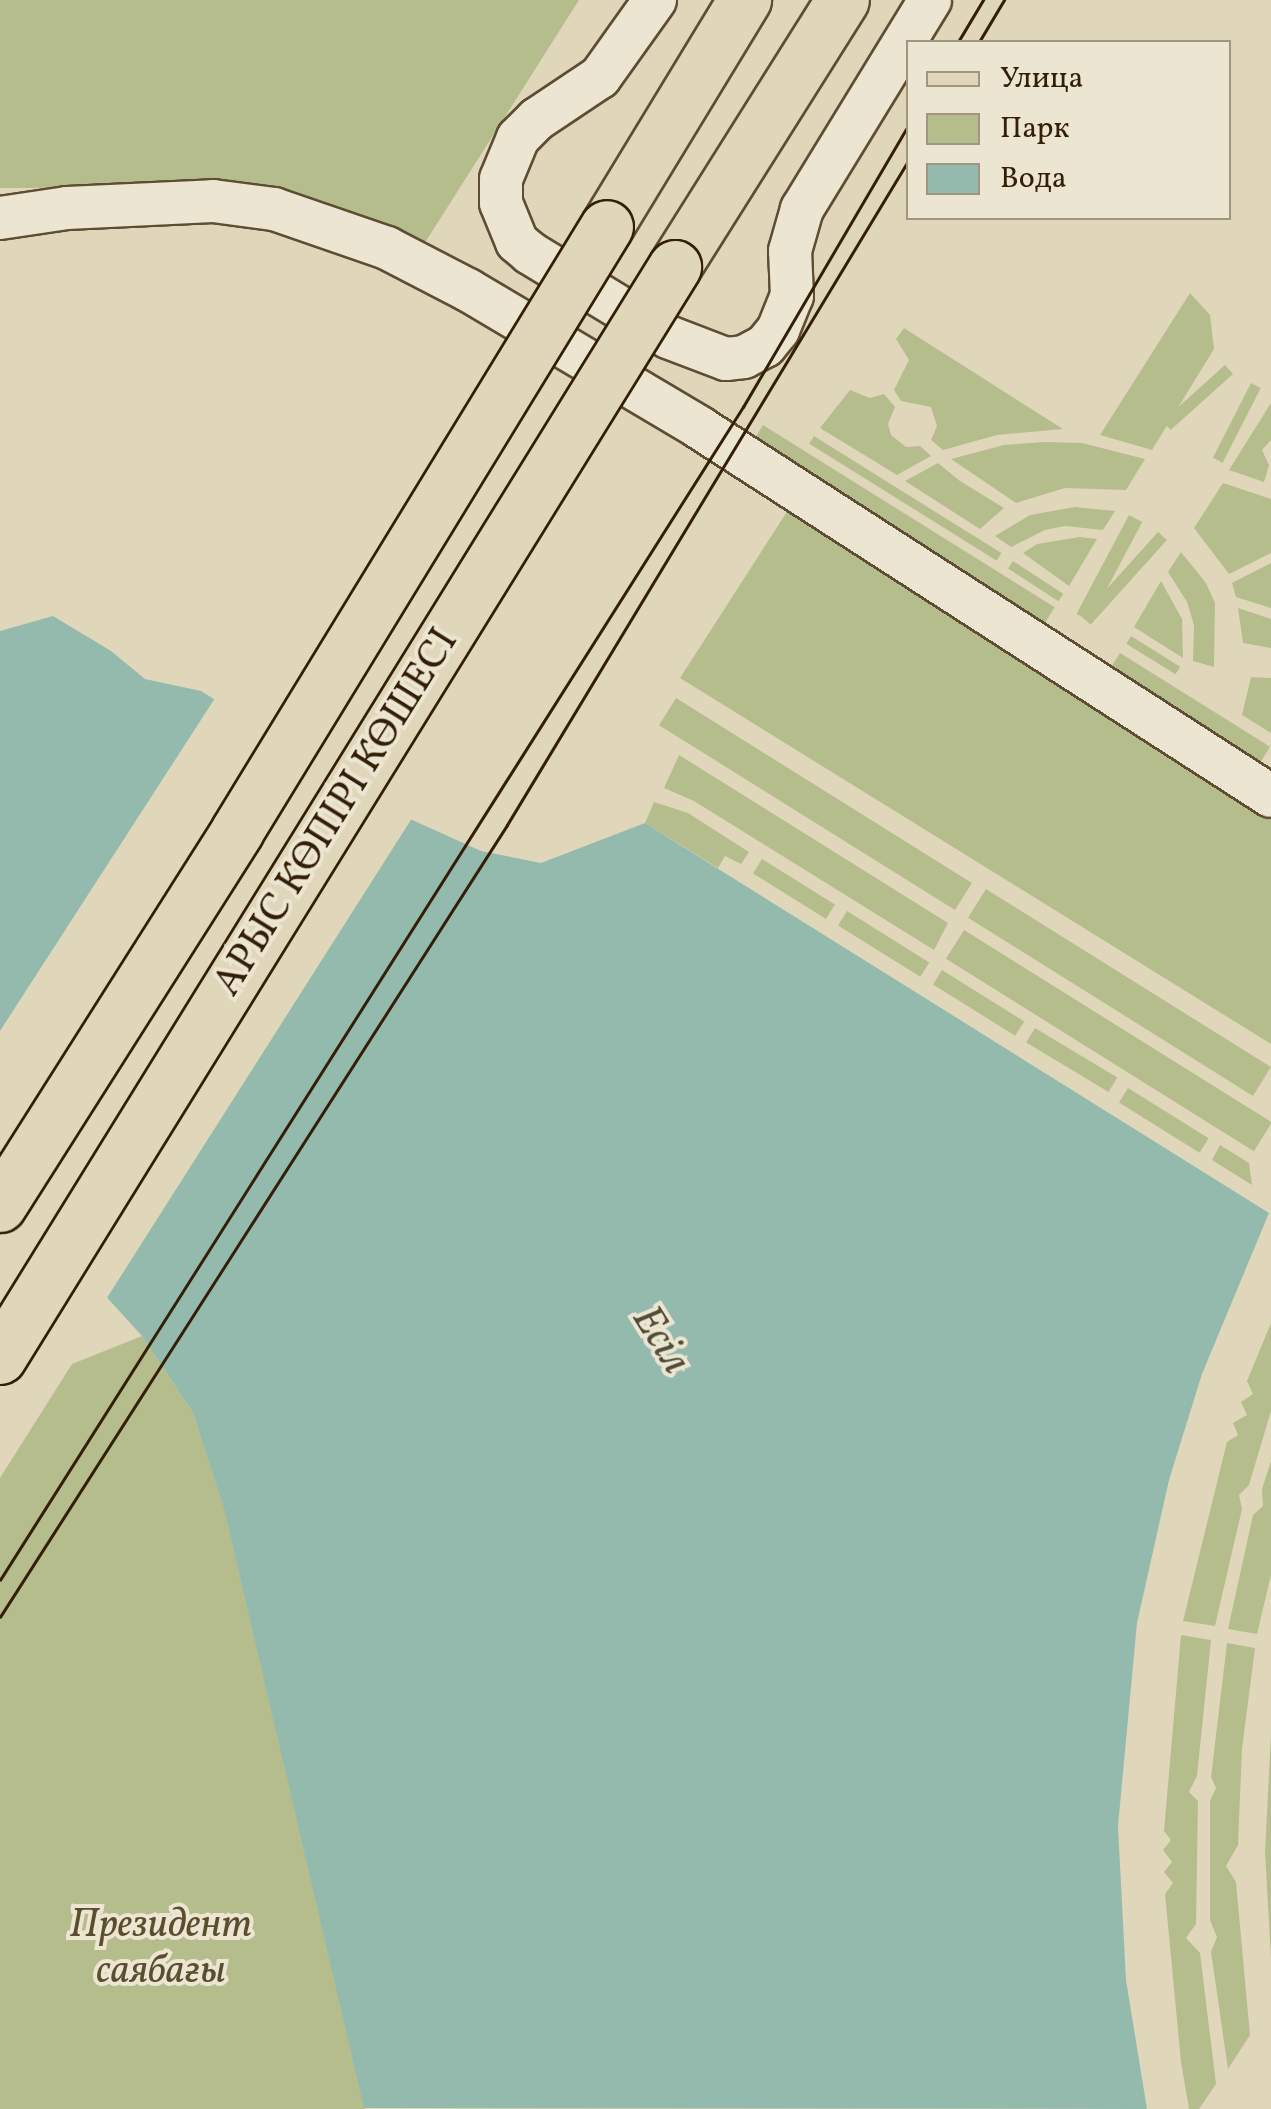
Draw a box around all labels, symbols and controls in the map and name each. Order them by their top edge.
legend [906,40,1231,220]
text: Улица [1000,58,1083,100]
text: Парк [1000,108,1069,150]
text: Вода [1000,158,1067,200]
street label: АРЫС КӨПІРІ КӨШЕСІ [204,621,470,1005]
water label: Есіл [619,1298,699,1384]
park label: Президент саябағы [70,1902,252,1996]

